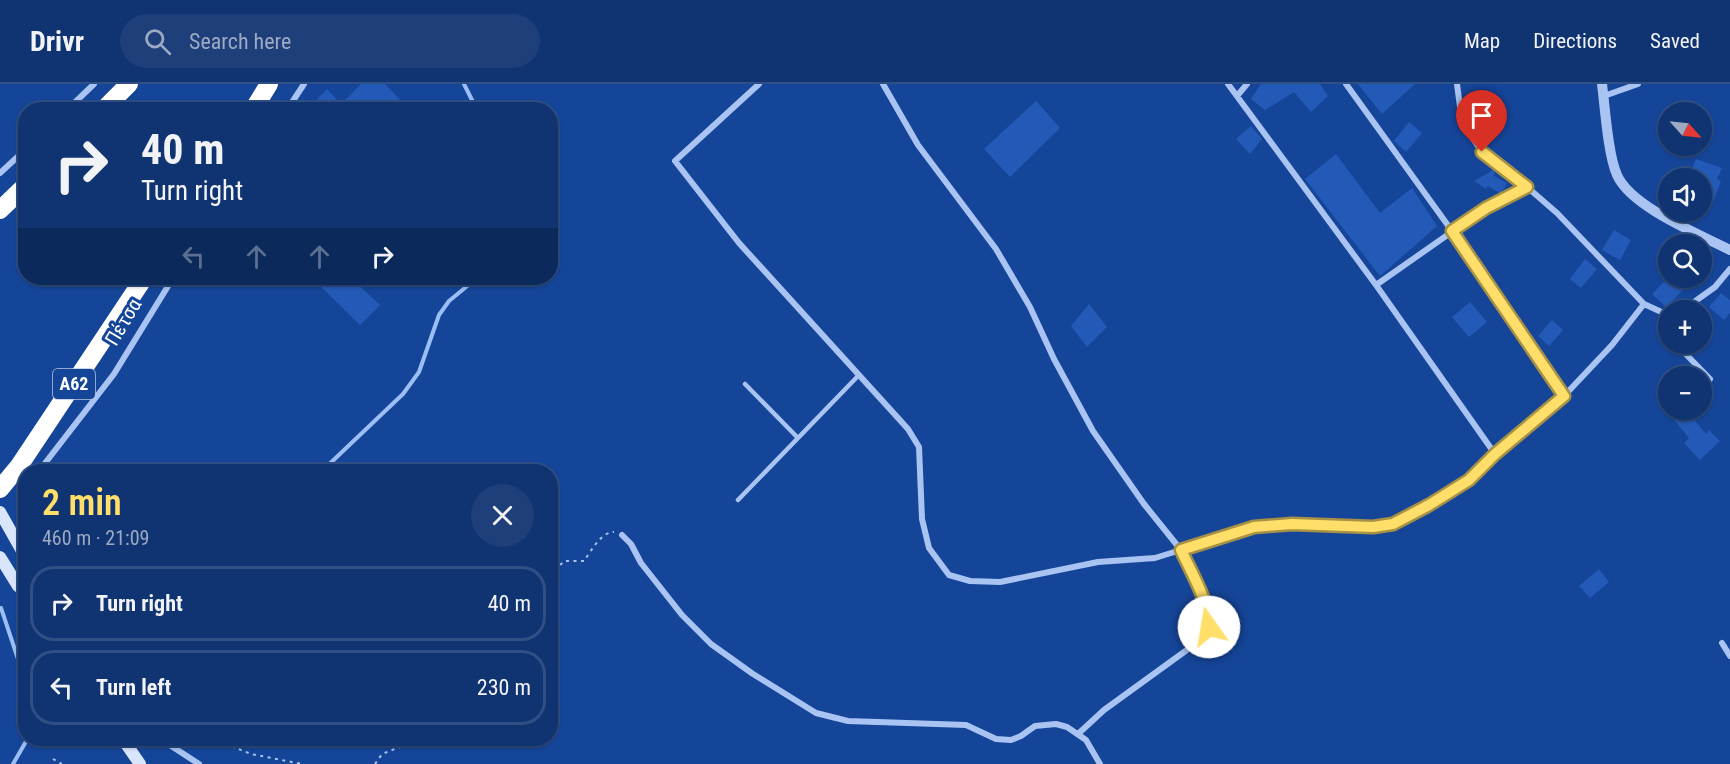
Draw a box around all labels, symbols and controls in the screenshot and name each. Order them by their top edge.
search box [120,14,540,68]
text: Drivr [30,25,84,58]
icon: search [141,25,174,58]
text: Search here [189,29,291,54]
text: Map [1464,29,1500,53]
text: Directions [1533,29,1617,53]
text: Saved [1650,29,1700,53]
pin [1456,90,1507,152]
icon: arrive [1465,99,1498,132]
north arrow [1658,102,1712,156]
map controls [1658,102,1712,420]
text: 40 m [141,125,224,174]
icon: right [42,126,120,204]
button: sound [1658,168,1712,222]
text: Turn right [141,175,243,207]
button: search [1658,234,1712,288]
icon: left [177,240,210,273]
icon: ahead [240,240,273,273]
icon: ahead [303,240,336,273]
icon: right [366,240,399,273]
street label: Πέτσα [100,294,146,350]
button: + [1658,300,1712,354]
button: − [1658,366,1712,420]
road number: Α62 [53,369,95,399]
text: 2 min [42,482,122,524]
button: close [471,484,534,547]
text: 460 m · 21:09 [42,526,149,550]
icon: right [45,587,78,620]
text: Turn right [96,591,183,616]
text: 40 m [488,591,531,616]
position arrow [1177,595,1241,659]
icon: left [45,671,78,704]
text: Turn left [96,675,171,700]
text: 230 m [477,675,531,700]

